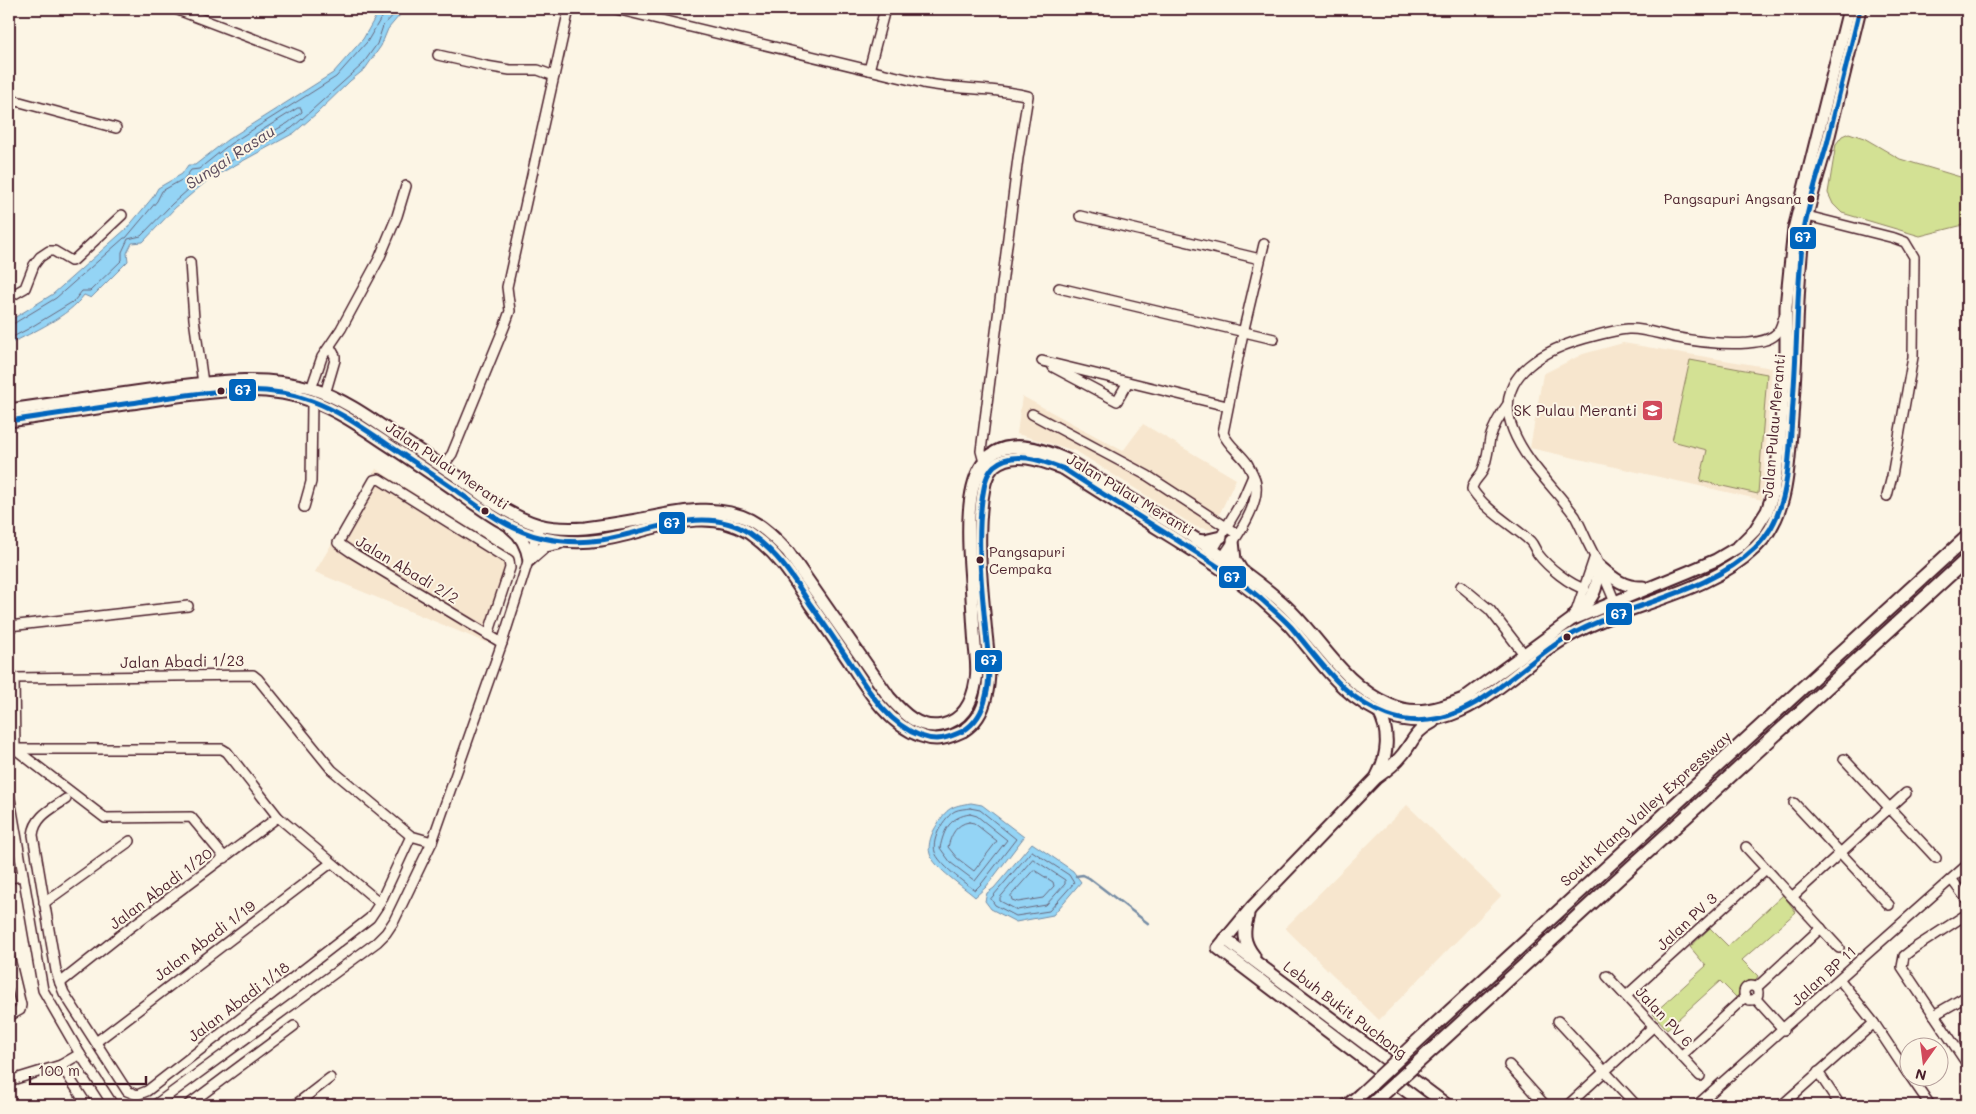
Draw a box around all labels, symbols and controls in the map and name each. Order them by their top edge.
water label: Sungai Rasau [181,120,278,193]
place label: Pangsapuri Angsana [1664,189,1802,208]
marker: Pangsapuri Angsana [1806,194,1816,204]
line badge: 67 [1789,226,1817,250]
text: 67 [1795,227,1811,246]
street label: Jalan Pulau Meranti [1757,353,1789,499]
line badge: 67 [228,378,257,402]
text: 67 [235,380,251,399]
unlabelled marker [216,386,226,396]
school or university icon: SK Pulau Meranti [1641,399,1665,423]
place label: SK Pulau Meranti [1514,400,1637,420]
street label: Jalan Pulau Meranti [382,416,513,514]
street label: Jalan Pulau Meranti [1063,448,1198,540]
unlabelled marker [480,506,490,516]
line badge: 67 [658,511,686,535]
text: 67 [664,513,680,532]
street label: Jalan Abadi 2/2 [352,531,463,608]
place label: Pangsapuri Cempaka [989,542,1065,578]
marker: Pangsapuri Cempaka [975,555,985,565]
line badge: 67 [1218,565,1247,589]
text: 67 [1224,567,1240,586]
line badge: 67 [1605,602,1633,626]
text: 67 [1611,604,1627,623]
unlabelled marker [1562,632,1572,642]
line badge: 67 [974,649,1003,673]
street label: Jalan Abadi 1/23 [120,650,244,672]
text: 67 [981,650,997,669]
street label: South Klang Valley Expressway [1556,726,1735,890]
street label: Jalan Abadi 1/20 [105,843,216,934]
street label: Jalan PV 3 [1652,888,1721,954]
street label: Jalan Abadi 1/19 [150,895,259,985]
street label: Jalan BP 11 [1787,941,1860,1010]
street label: Jalan Abadi 1/18 [184,956,293,1046]
street label: Lebuh Bukit Puchong [1280,956,1412,1063]
street label: Jalan PV 6 [1631,982,1698,1051]
north arrow [1898,1036,1948,1086]
scale bar [30,1054,146,1086]
text: 100 m [38,1060,80,1080]
text: N [1913,1065,1928,1086]

